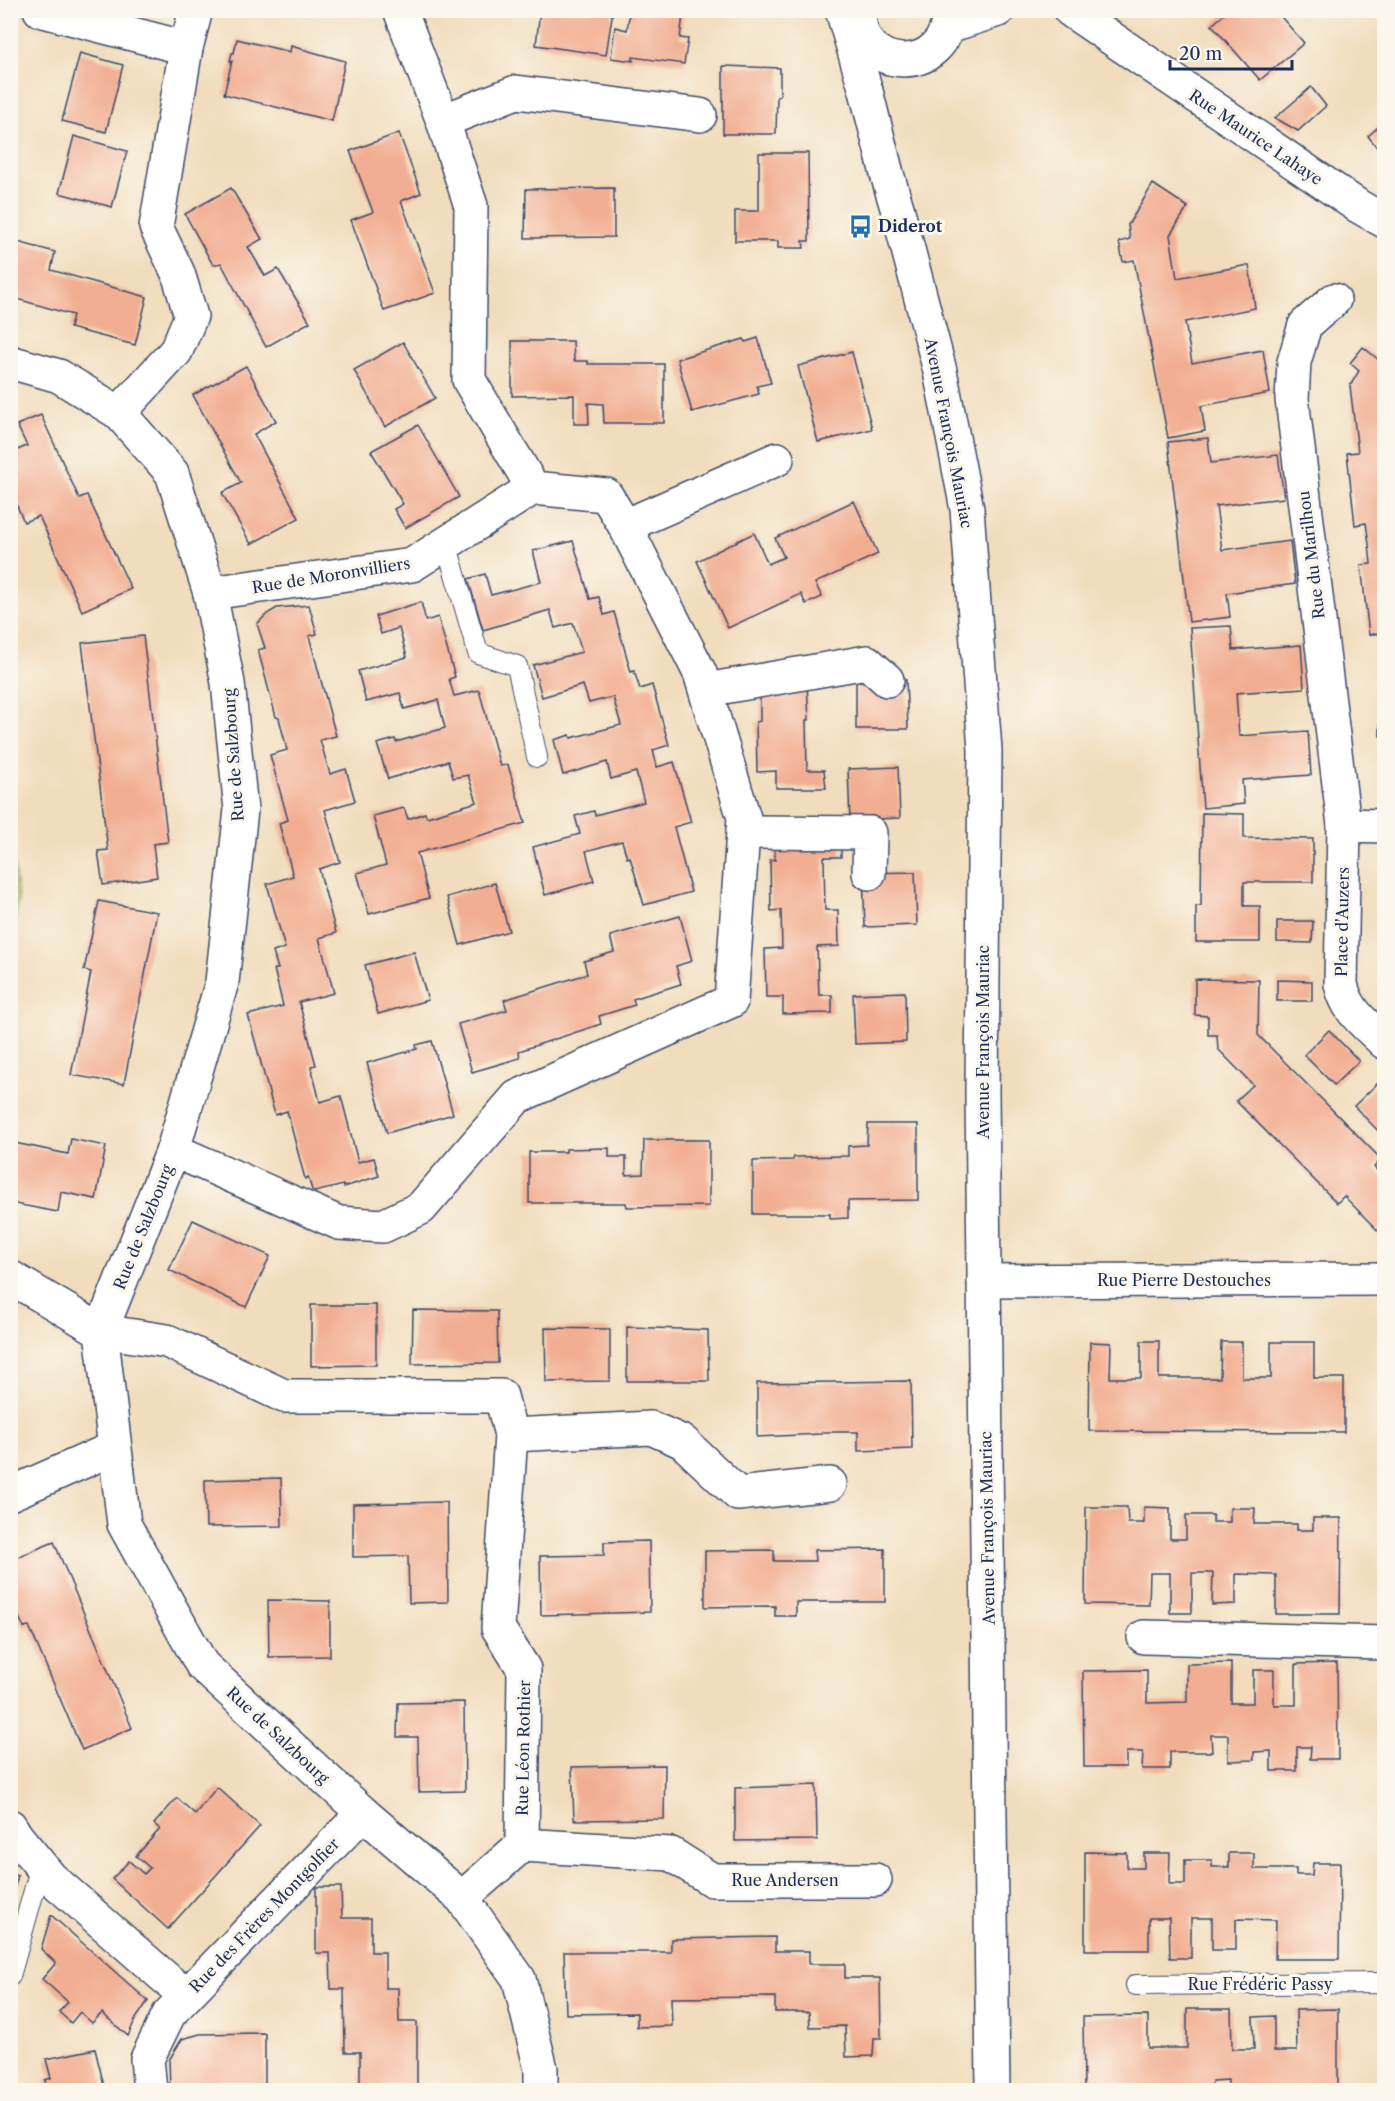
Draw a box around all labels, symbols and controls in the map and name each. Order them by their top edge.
scale bar [1170,33,1292,71]
text: 20 m [1179,43,1223,65]
street label: Rue Maurice Lahaye [1185,85,1327,189]
bus stop icon: Diderot [847,213,873,239]
place label: Diderot [878,216,943,236]
street label: Avenue François Mauriac [920,335,977,530]
street label: Rue du Marilhou [1293,490,1329,620]
street label: Rue de Moronvilliers [250,553,412,597]
street label: Rue de Salzbourg [218,687,248,822]
street label: Place d'Auzers [1331,867,1353,977]
street label: Avenue François Mauriac [973,945,993,1140]
street label: Rue de Salzbourg [109,1161,177,1292]
street label: Rue Pierre Destouches [1097,1270,1271,1290]
street label: Avenue François Mauriac [975,1431,999,1626]
street label: Rue Léon Rothier [512,1680,534,1816]
street label: Rue de Salzbourg [222,1682,334,1788]
street label: Rue des Frères Montgolfier [185,1833,343,1996]
street label: Rue Andersen [731,1870,839,1890]
street label: Rue Frédéric Passy [1187,1974,1334,1994]

